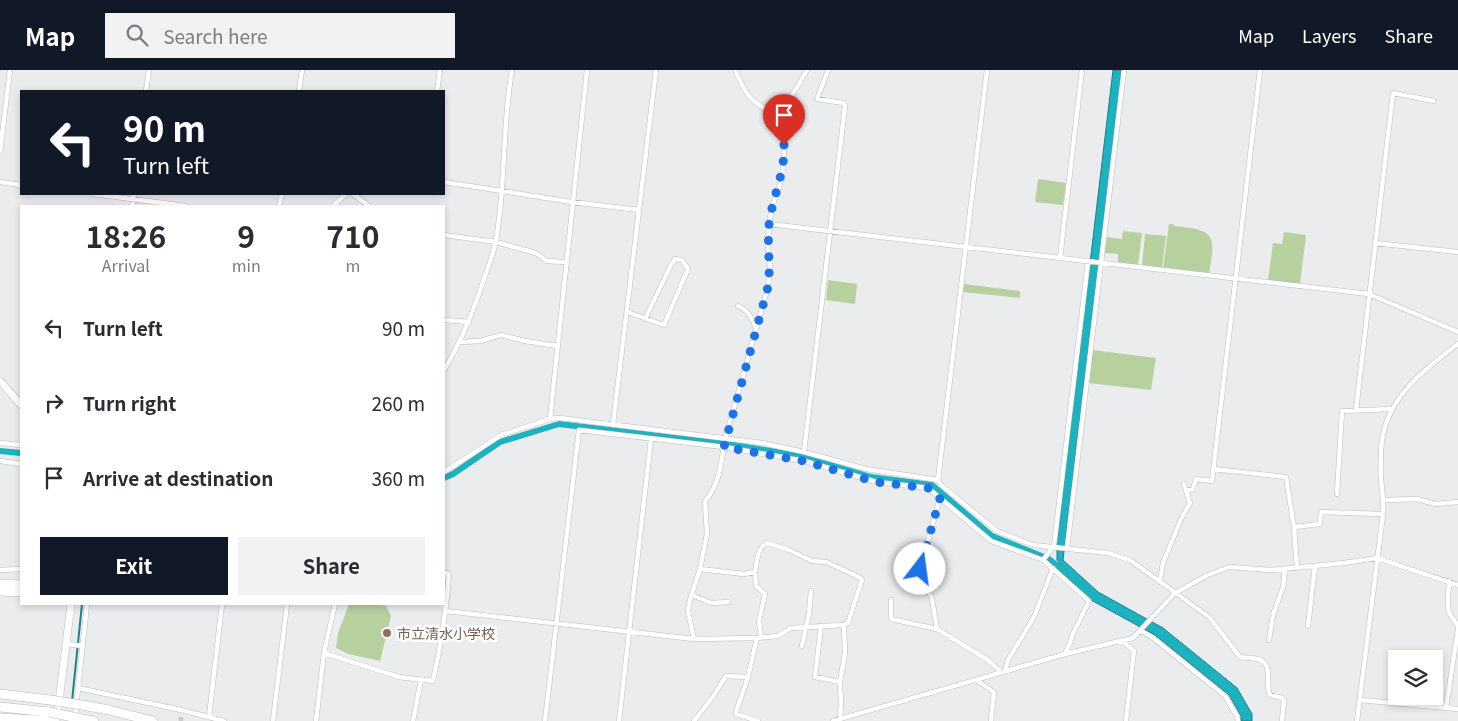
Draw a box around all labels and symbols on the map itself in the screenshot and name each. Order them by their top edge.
pin [763,94,805,145]
position arrow [893,542,945,594]
place label: 市立清水小学校 [397,623,495,643]
marker: 市立清水小学校 [381,627,393,639]

